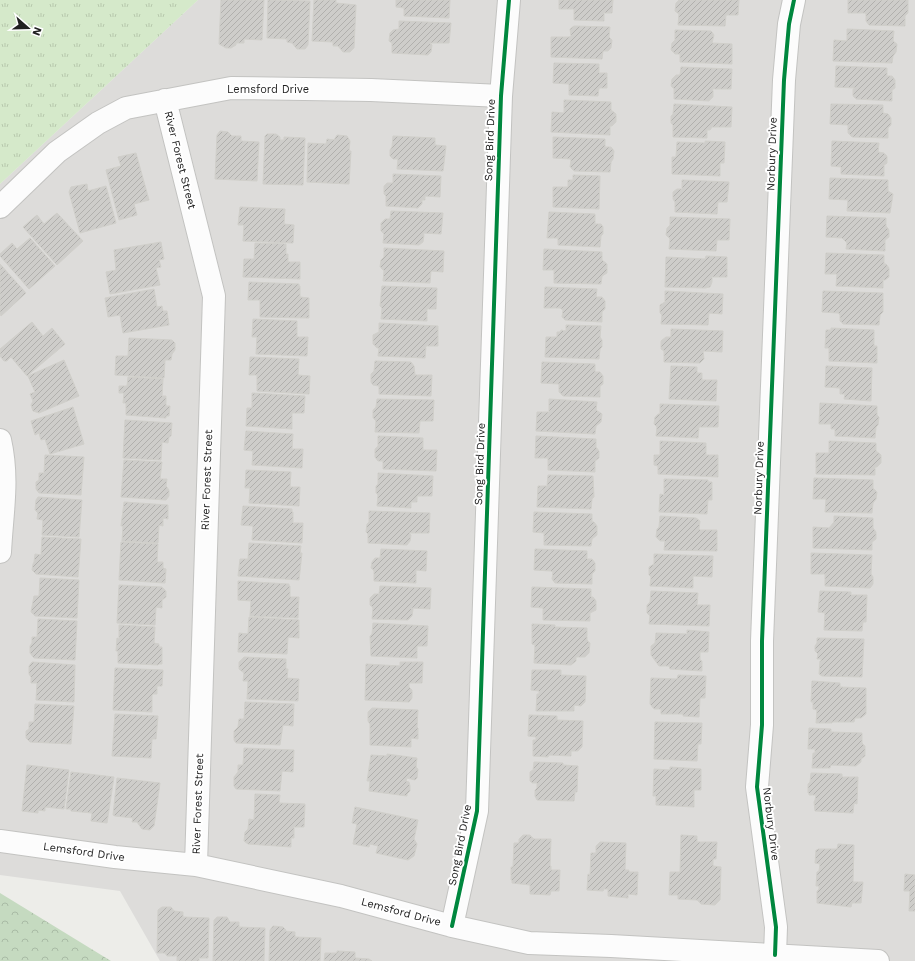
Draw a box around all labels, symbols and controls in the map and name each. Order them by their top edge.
north arrow [8,8,48,48]
text: N [29,25,44,37]
street label: Lemsford Drive [227,83,309,96]
street label: Song Bird Drive [482,99,498,181]
street label: River Forest Street [161,109,199,211]
street label: Norbury Drive [764,117,780,191]
street label: Song Bird Drive [472,423,488,505]
street label: River Forest Street [199,429,215,531]
street label: Norbury Drive [751,441,767,515]
street label: River Forest Street [190,753,206,855]
street label: Norbury Drive [760,787,782,861]
street label: Song Bird Drive [446,803,474,887]
street label: Lemsford Drive [42,840,126,864]
street label: Lemsford Drive [360,895,442,929]

